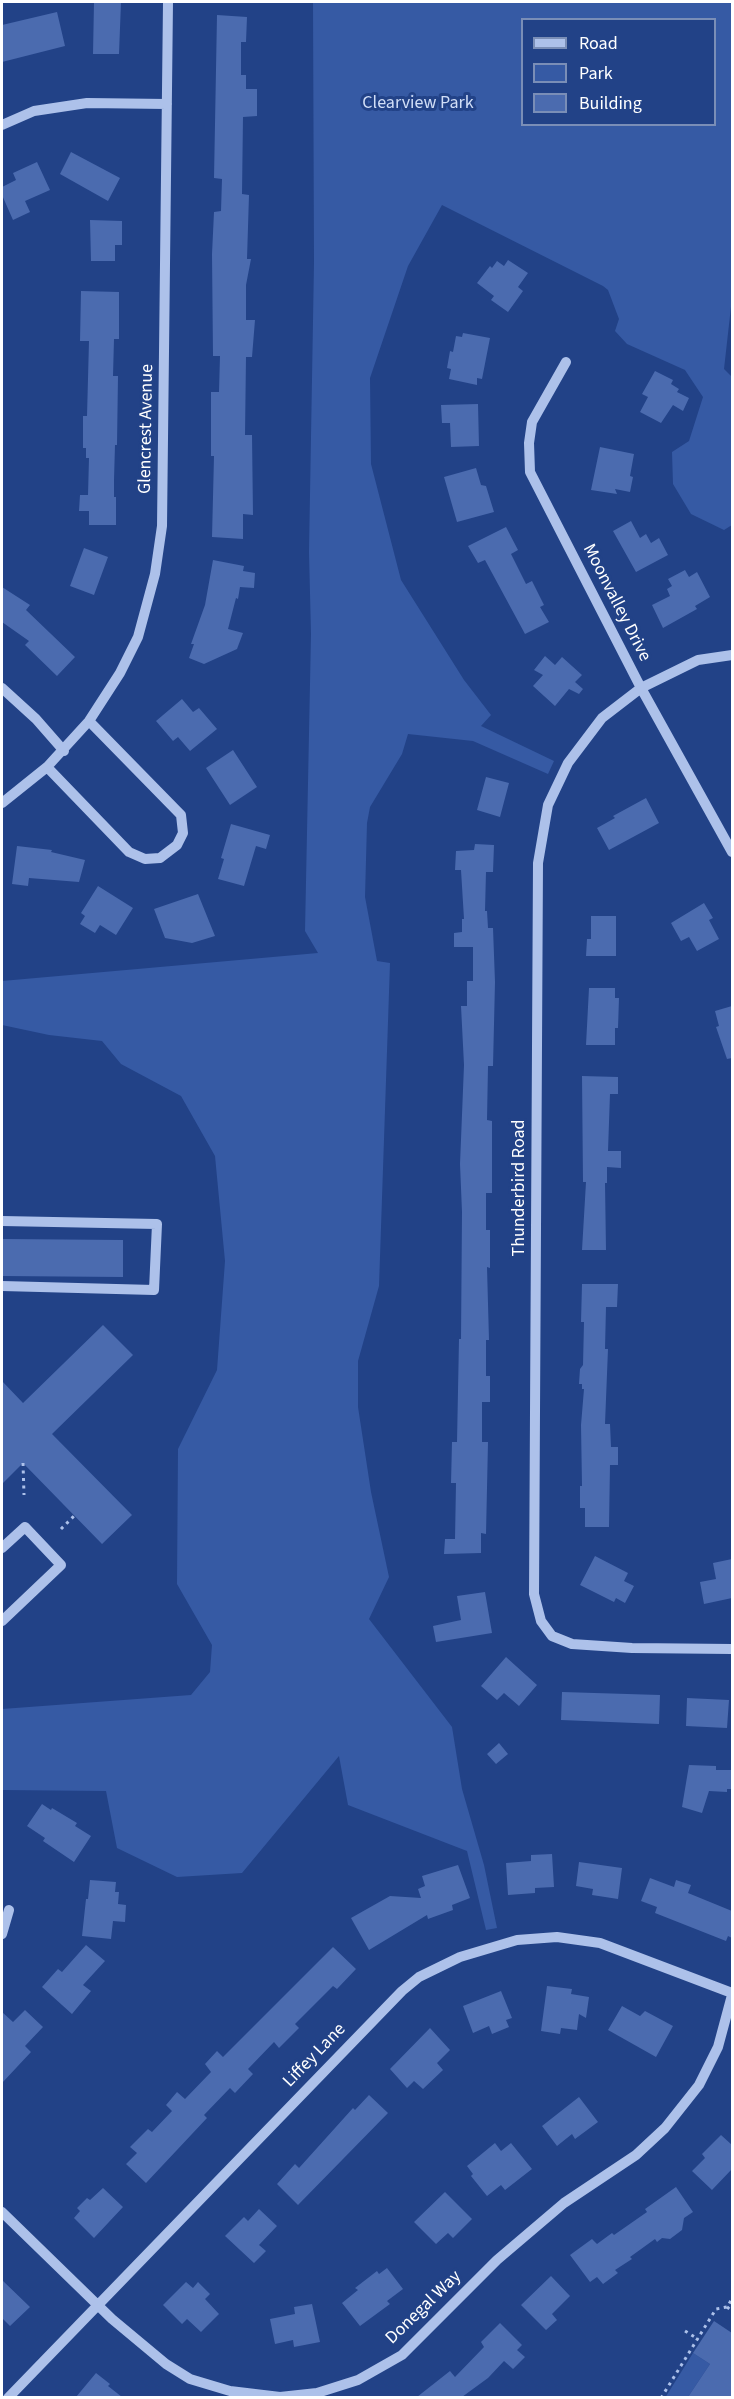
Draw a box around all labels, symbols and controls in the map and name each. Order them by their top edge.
legend [521,18,716,126]
text: Road [579,31,618,56]
text: Park [579,61,613,86]
text: Building [579,91,642,116]
park label: Clearview Park [362,93,474,115]
street label: Glencrest Avenue [135,364,159,494]
street label: Moonvalley Drive [577,541,655,665]
street label: Thunderbird Road [509,1120,531,1256]
street label: Liffey Lane [279,2019,351,2093]
street label: Donegal Way [382,2267,466,2349]

